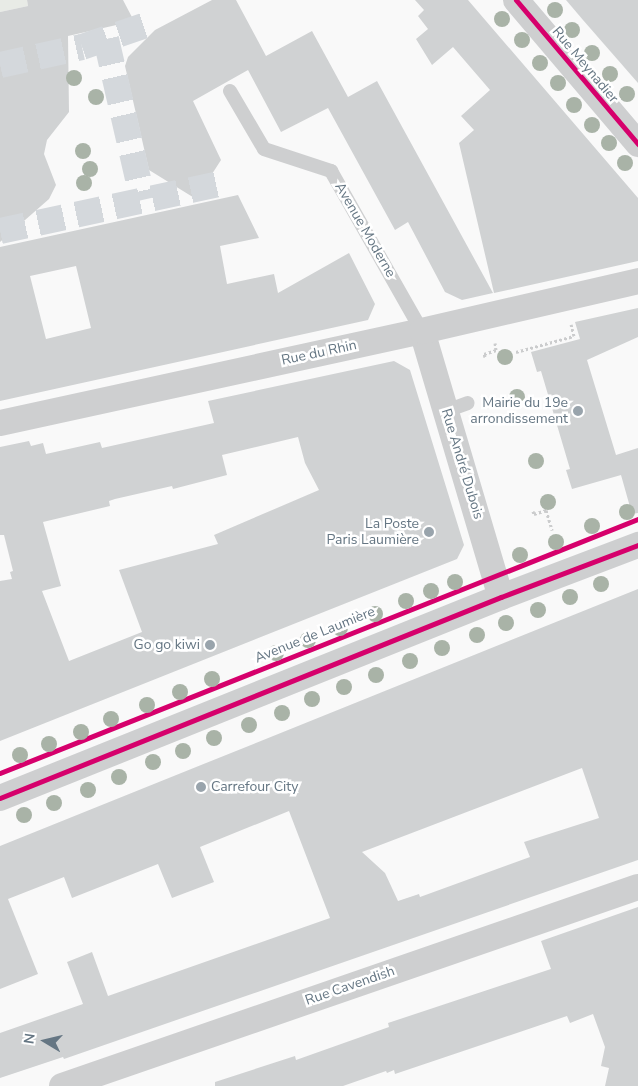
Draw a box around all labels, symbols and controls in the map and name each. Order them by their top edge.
street label: Rue Meynadier [548,24,622,106]
street label: Avenue Moderne [331,179,399,281]
street label: Rue du Rhin [280,337,358,369]
place label: Mairie du 19e arrondissement [470,395,568,428]
marker: Mairie du 19e arrondissement [572,405,584,417]
street label: Rue André Dubois [437,407,487,521]
place label: La Poste Paris Laumière [327,516,419,548]
marker: La Poste Paris Laumière [423,526,435,538]
street label: Avenue de Laumière [252,603,378,667]
place label: Go go kiwi [134,637,200,653]
marker: Go go kiwi [204,639,216,651]
place label: Carrefour City [211,779,299,795]
marker: Carrefour City [195,781,207,793]
street label: Rue Cavendish [303,963,397,1009]
north arrow [20,1016,70,1066]
text: N [19,1032,40,1045]

